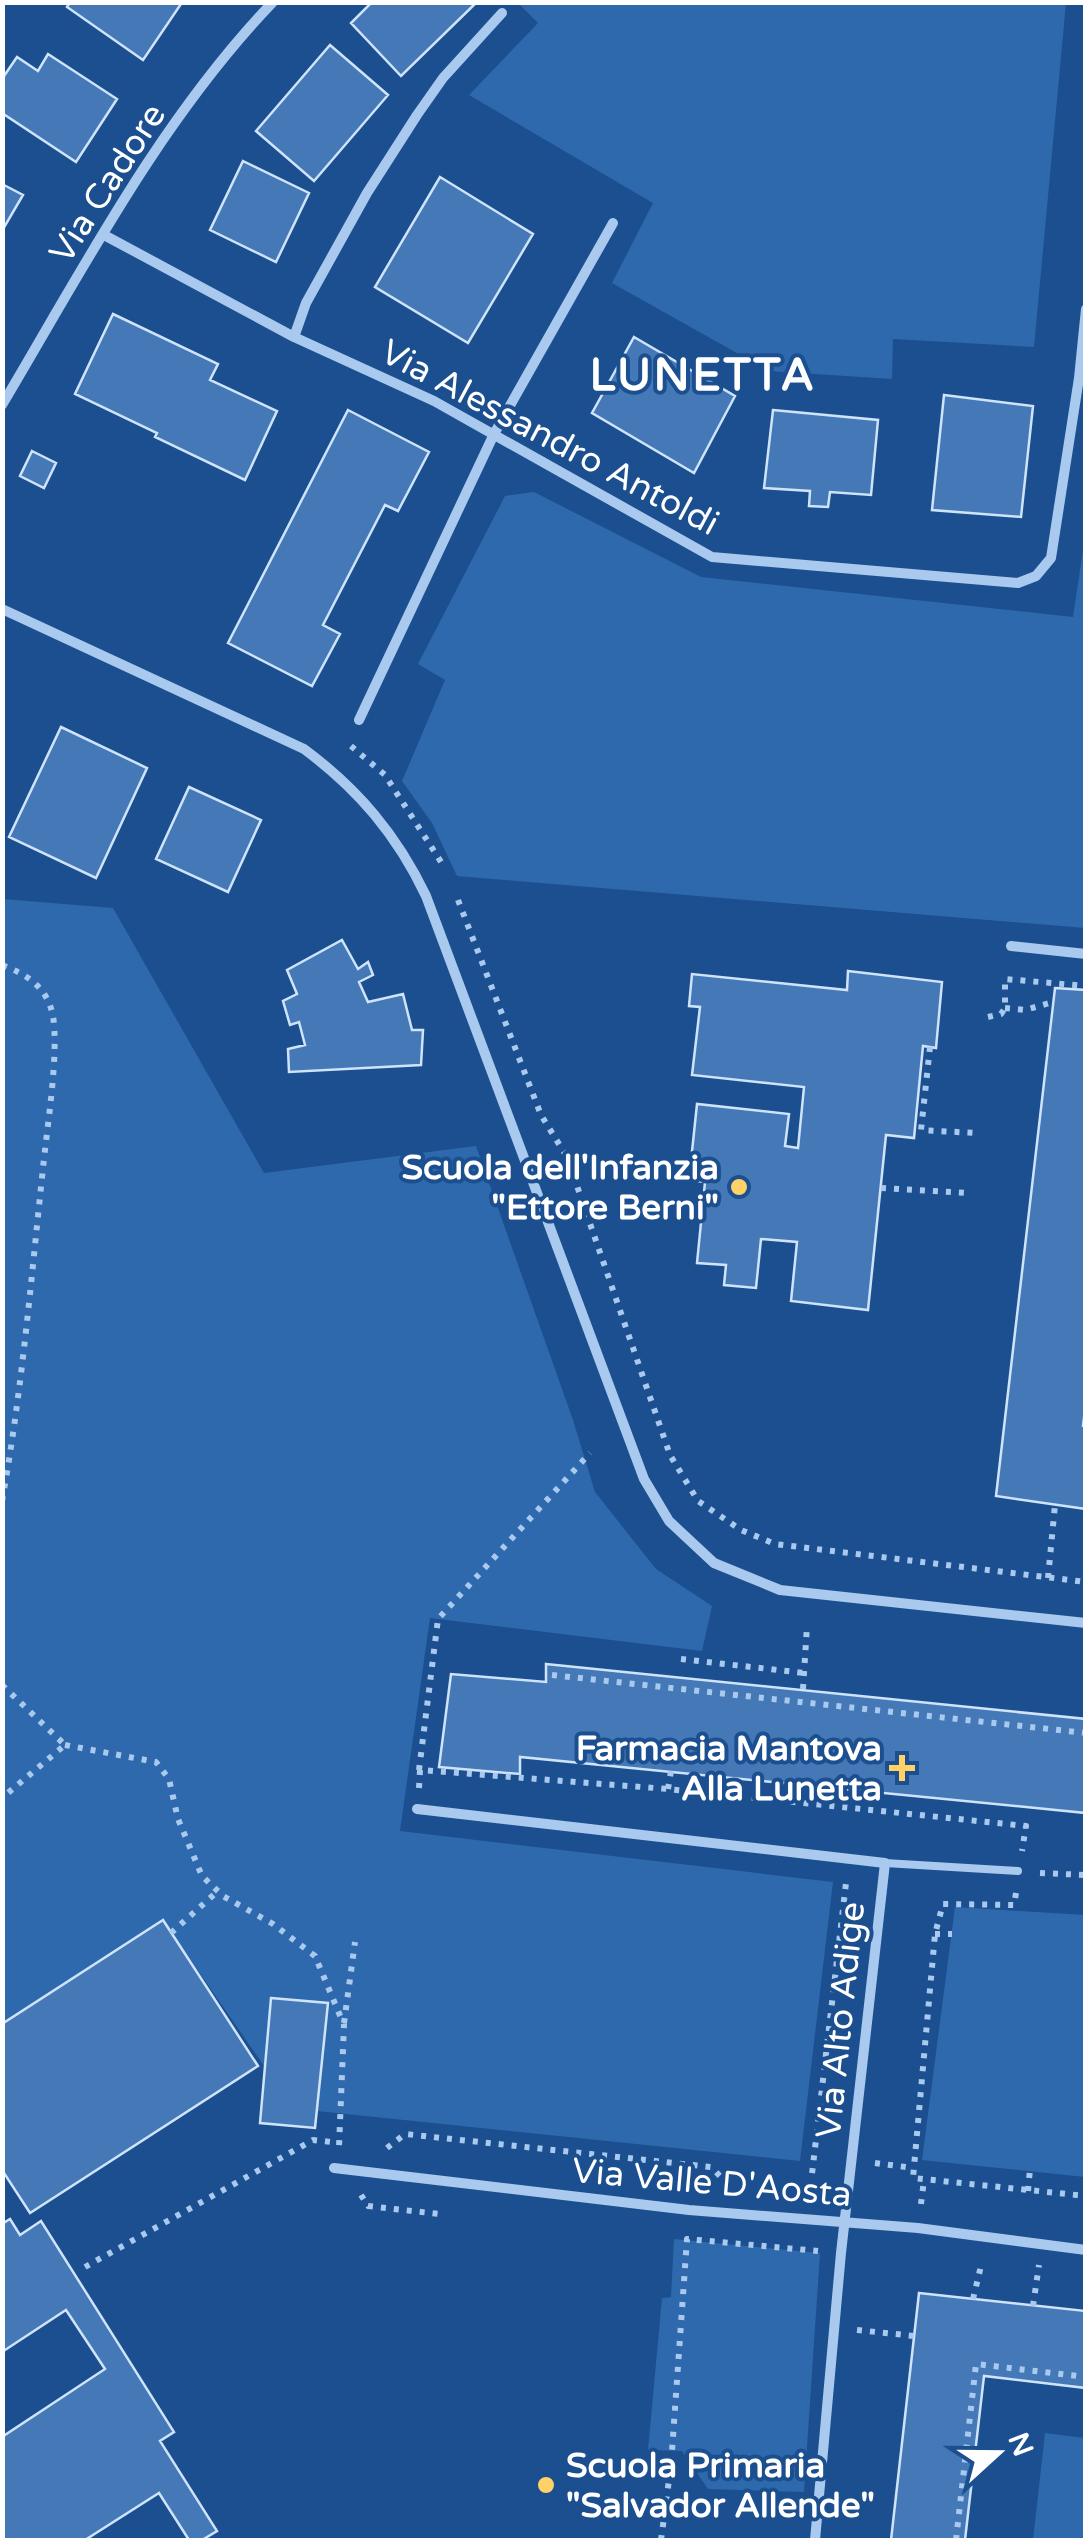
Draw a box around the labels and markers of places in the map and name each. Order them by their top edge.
place label: Scuola dell'Infanzia "Ettore Berni" [402,1147,719,1229]
marker: Scuola dell'Infanzia "Ettore Berni" [728,1176,750,1198]
place label: Farmacia Mantova Alla Lunetta [576,1728,882,1810]
marker: Farmacia Mantova Alla Lunetta [891,1757,913,1779]
place label: Scuola Primaria "Salvador Allende" [566,2445,875,2527]
marker: Scuola Primaria "Salvador Allende" [535,2474,557,2496]

